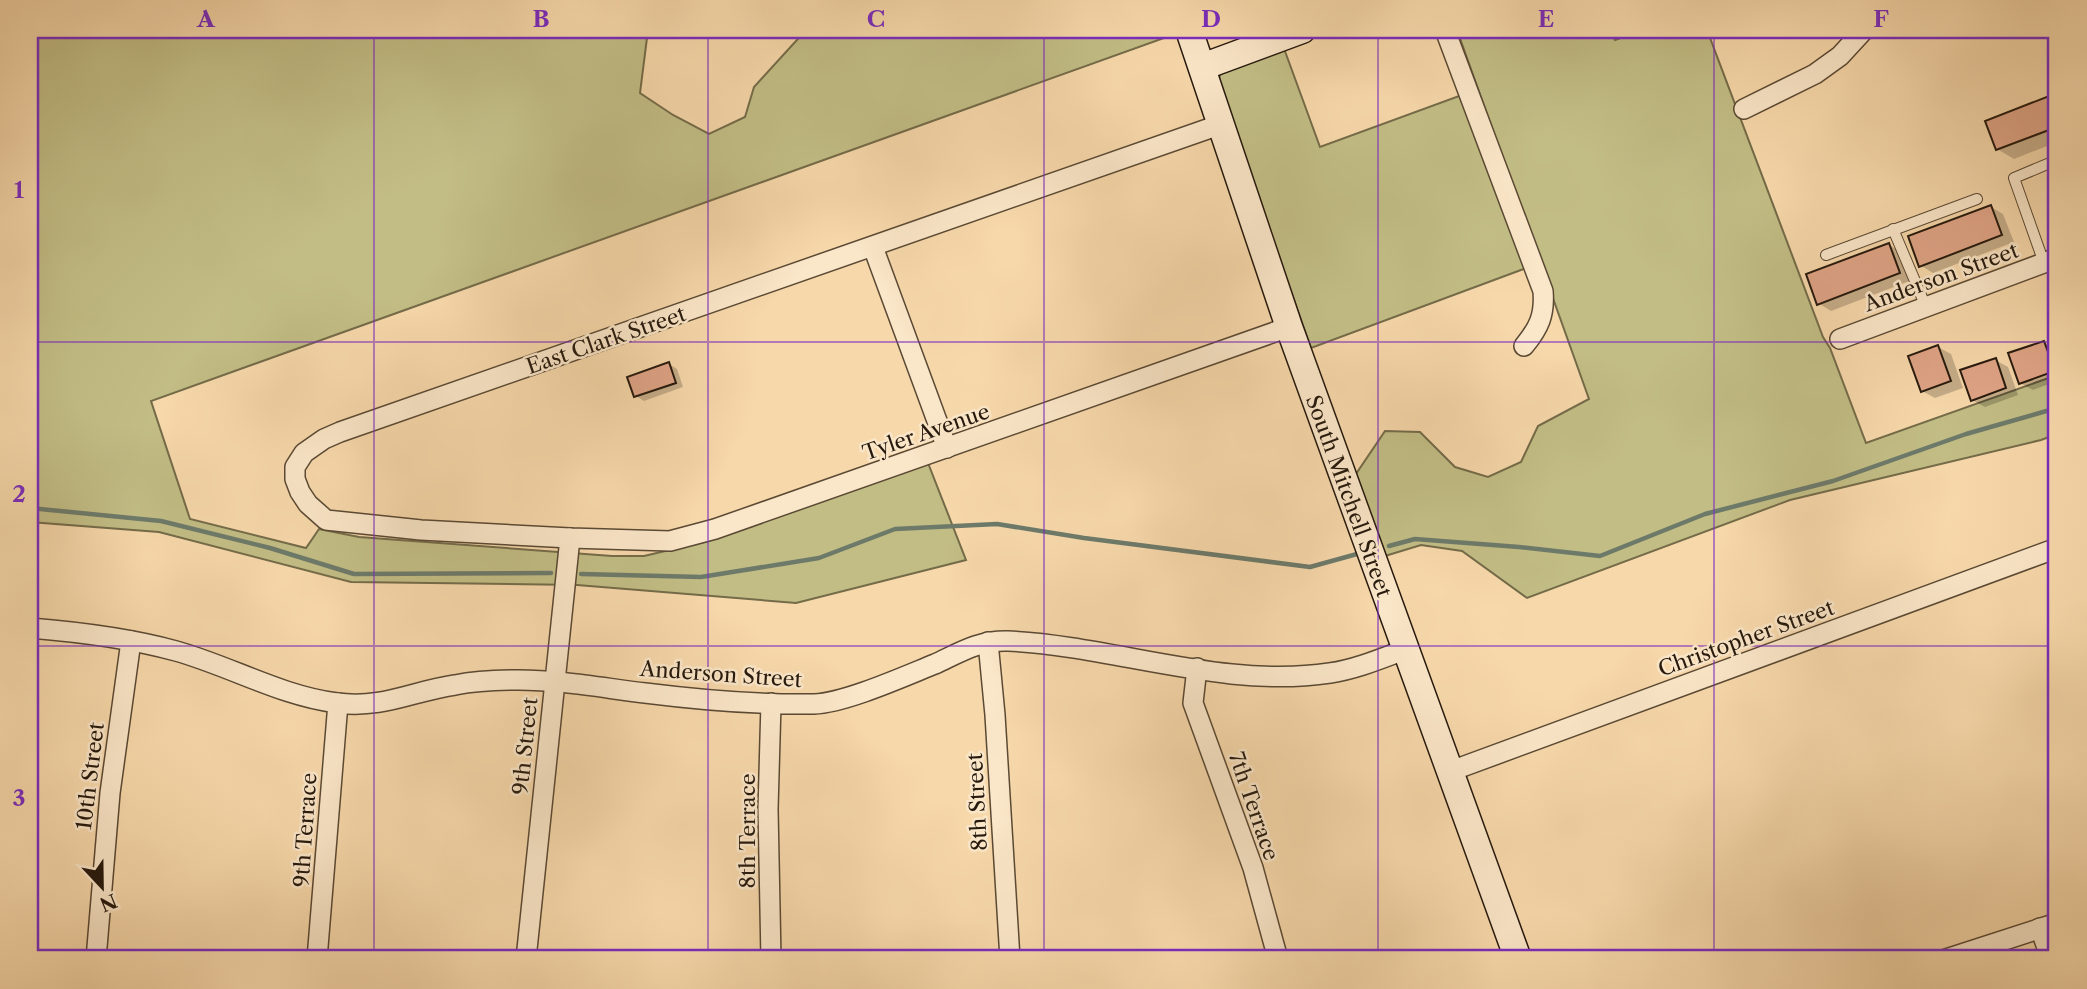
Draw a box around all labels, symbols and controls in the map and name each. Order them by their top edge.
text: A [196,5,216,33]
text: B [532,5,550,33]
text: C [867,5,885,33]
text: D [1201,5,1221,33]
text: E [1538,5,1554,33]
text: F [1873,5,1889,33]
text: 1 [14,176,25,204]
street label: Anderson Street [1859,237,2022,317]
street label: East Clark Street [523,301,689,379]
street label: South Mitchell Street [1301,392,1397,601]
street label: Tyler Avenue [859,399,993,465]
text: 2 [12,480,26,508]
street label: Christopher Street [1655,594,1838,681]
street label: Anderson Street [638,656,803,692]
street label: 9th Street [507,695,543,796]
street label: 10th Street [71,720,109,831]
street label: 7th Terrace [1224,749,1284,863]
street label: 8th Street [962,752,992,852]
street label: 9th Terrace [289,772,321,888]
street label: 8th Terrace [735,774,760,889]
text: 3 [13,784,26,812]
north arrow [66,852,136,922]
text: N [96,889,120,916]

